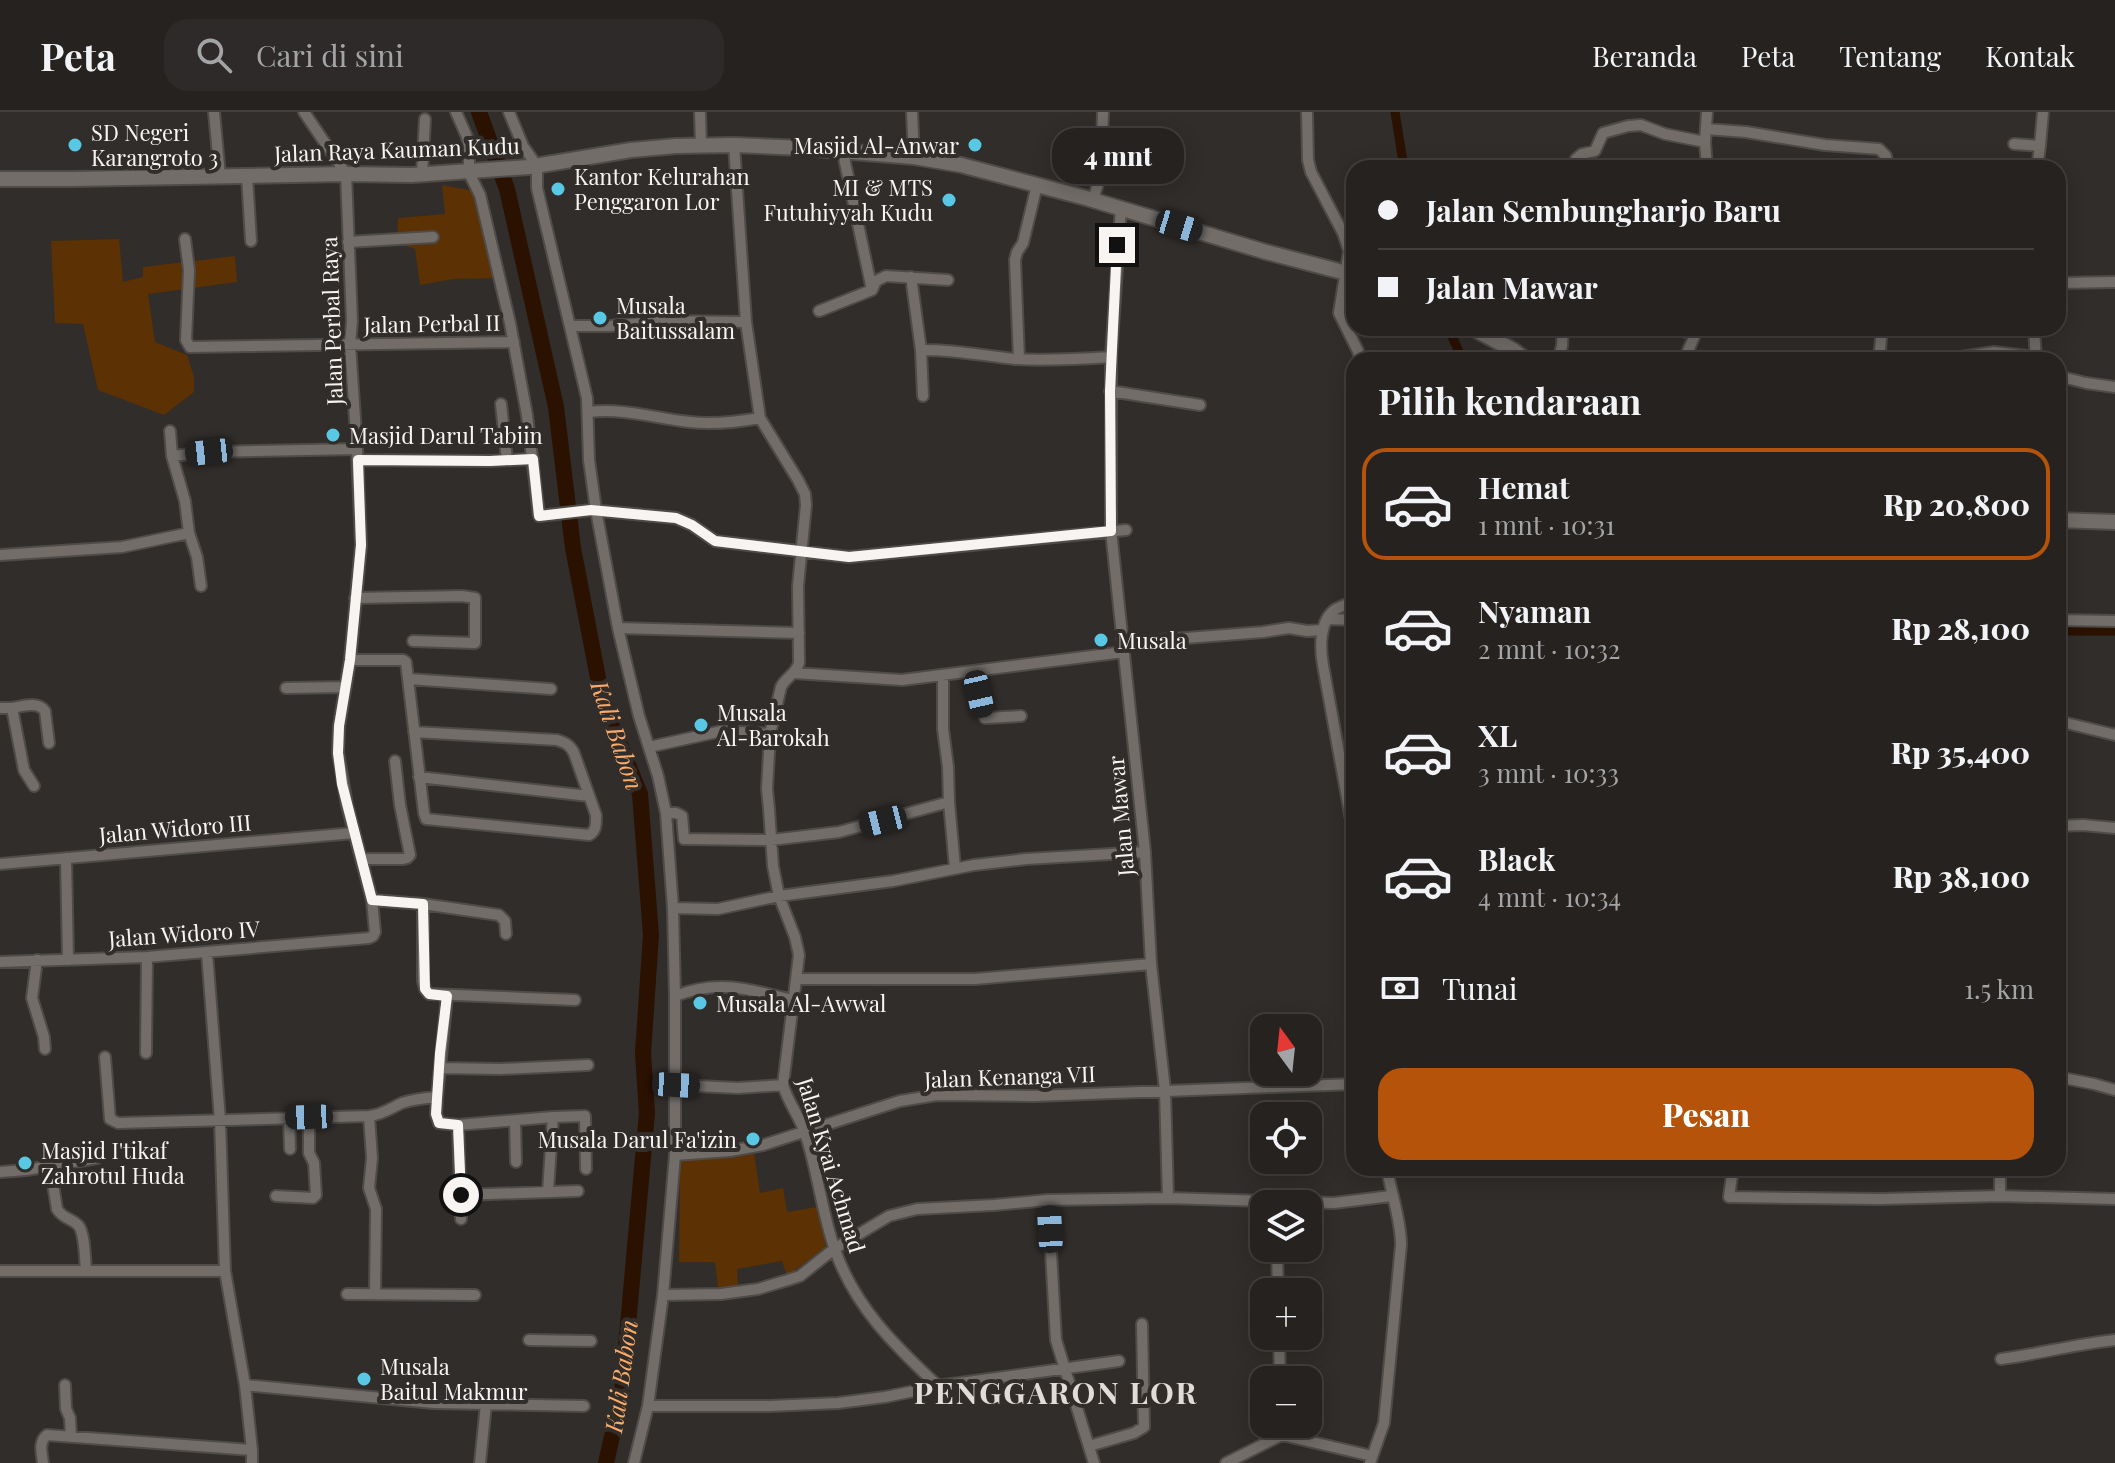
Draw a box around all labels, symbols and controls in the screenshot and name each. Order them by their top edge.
search box [164,19,724,91]
text: Peta [40,30,116,81]
icon: search [192,33,236,77]
text: Cari di sini [256,35,404,75]
text: Beranda [1592,37,1697,74]
text: Peta [1741,37,1795,74]
text: Tentang [1839,37,1941,74]
text: Kontak [1985,37,2075,74]
place label: SD Negeri Karangroto 3 [91,117,218,172]
callout: 4 mnt [1051,129,1183,185]
street label: Jalan Raya Kauman Kudu [273,130,521,168]
place label: Masjid Al-Anwar [794,130,959,160]
marker: SD Negeri Karangroto 3 [66,136,84,154]
marker: Masjid Al-Anwar [966,136,984,154]
text: 4 mnt [1084,138,1152,173]
place label: Kantor Kelurahan Penggaron Lor [574,161,750,216]
place label: MI & MTS Futuhiyyah Kudu [764,172,933,227]
marker: Kantor Kelurahan Penggaron Lor [549,180,567,198]
text: Jalan Sembungharjo Baru [1426,190,1781,230]
marker: MI & MTS Futuhiyyah Kudu [940,191,958,209]
car [1153,208,1205,244]
route end [1099,227,1135,263]
street label: Jalan Perbal Raya [313,236,349,407]
text: Jalan Mawar [1426,267,1598,307]
place label: Musala Baitussalam [616,290,736,345]
street label: Jalan Perbal II [362,307,501,339]
marker: Musala Baitussalam [591,309,609,327]
text: Pilih kendaraan [1378,376,1641,424]
place label: Masjid Darul Tabiin [349,420,543,450]
marker: Masjid Darul Tabiin [324,426,342,444]
car [184,438,234,466]
text: Hemat [1478,467,1570,507]
icon: car [1382,468,1454,540]
text: Rp 20,800 [1883,484,2030,524]
text: 1 mnt · 10:31 [1478,507,1615,542]
text: Nyaman [1478,591,1591,631]
icon: car [1382,592,1454,664]
text: Rp 28,100 [1891,608,2030,648]
place label: Musala [1117,625,1187,655]
marker: Musala [1092,631,1110,649]
text: 2 mnt · 10:32 [1478,631,1620,666]
car [962,668,996,720]
water label: Kali Babon [584,675,652,794]
place label: Musala Al-Barokah [716,697,830,752]
text: XL [1478,715,1517,755]
marker: Musala Al-Barokah [692,716,710,734]
icon: car [1382,716,1454,788]
text: Rp 35,400 [1891,732,2030,772]
street label: Jalan Mawar [1100,754,1140,879]
text: 3 mnt · 10:33 [1478,755,1619,790]
car [857,804,909,838]
street label: Jalan Widoro III [97,806,252,850]
text: Black [1478,839,1555,879]
icon: car [1382,840,1454,912]
text: Rp 38,100 [1892,856,2030,896]
text: 4 mnt · 10:34 [1478,879,1621,914]
street label: Jalan Widoro IV [106,913,262,953]
icon: cash [1378,966,1422,1010]
text: Tunai [1442,968,1518,1008]
text: 1.5 km [1964,971,2034,1006]
place label: Musala Al-Awwal [716,988,886,1018]
marker: Musala Al-Awwal [691,994,709,1012]
north arrow [1250,1014,1322,1086]
map controls [1250,1014,1322,1438]
street label: Jalan Kenanga VII [923,1058,1096,1094]
button: Pesan [1378,1068,2034,1160]
car [651,1072,701,1098]
street label: Jalan Kyai Achmad [791,1073,873,1257]
button: locate [1250,1102,1322,1174]
car [285,1104,333,1130]
place label: Musala Darul Fa'izin [538,1124,737,1154]
marker: Musala Darul Fa'izin [744,1130,762,1148]
place label: Masjid I'tikaf Zahrotul Huda [41,1135,185,1190]
marker: Masjid I'tikaf Zahrotul Huda [16,1154,34,1172]
route start [443,1177,479,1213]
button: layers [1250,1190,1322,1262]
car [1037,1204,1063,1254]
button: + [1250,1278,1322,1350]
water label: Kali Babon [596,1317,644,1436]
place label: Musala Baitul Makmur [380,1351,528,1406]
button: − [1250,1366,1322,1438]
marker: Musala Baitul Makmur [355,1370,373,1388]
district label: PENGGARON LOR [914,1372,1198,1412]

